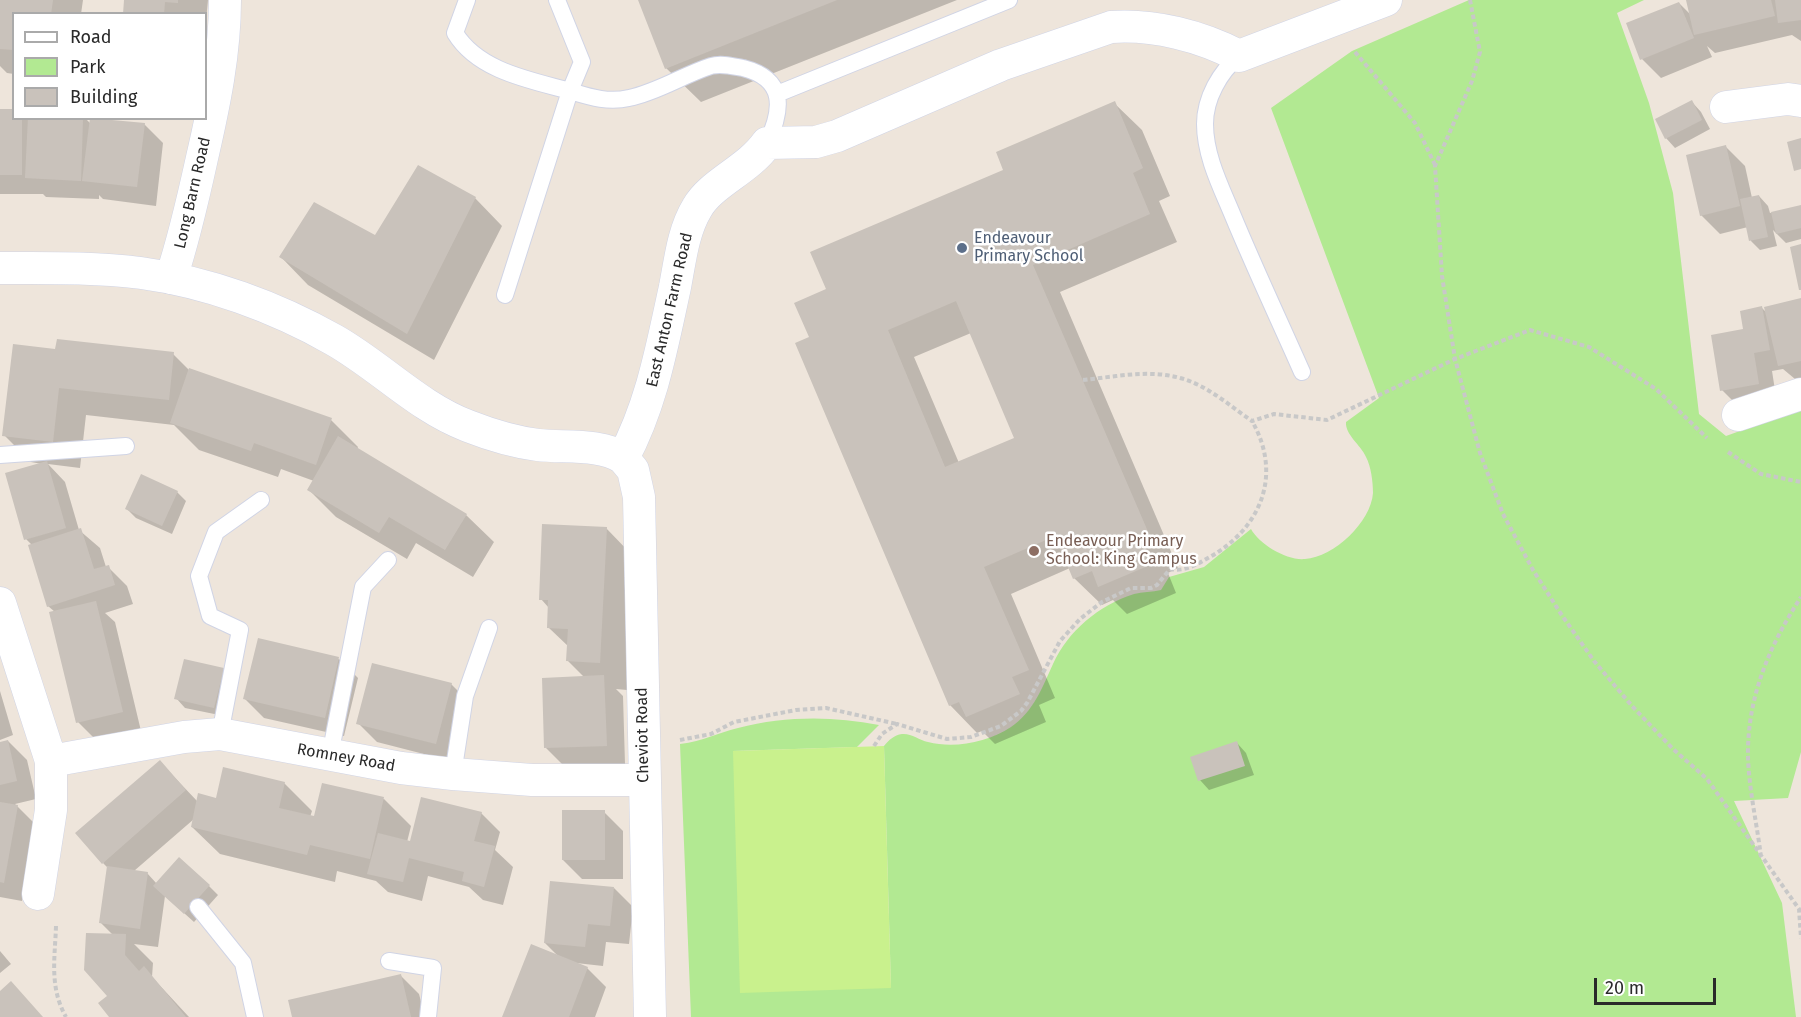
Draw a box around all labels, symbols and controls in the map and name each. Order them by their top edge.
legend [12,12,207,120]
text: Road [70,26,112,48]
text: Park [70,56,105,78]
text: Building [70,86,137,108]
street label: Long Barn Road [171,135,215,251]
place label: Endeavour Primary School [974,229,1083,267]
street label: East Anton Farm Road [643,231,697,389]
marker: Endeavour Primary School [955,241,969,255]
place label: Endeavour Primary School: King Campus [1046,532,1197,570]
marker: Endeavour Primary School: King Campus [1027,544,1041,558]
street label: Cheviot Road [633,687,653,783]
street label: Romney Road [295,740,397,776]
scale bar [1597,966,1718,1004]
text: 20 m [1605,977,1644,999]

